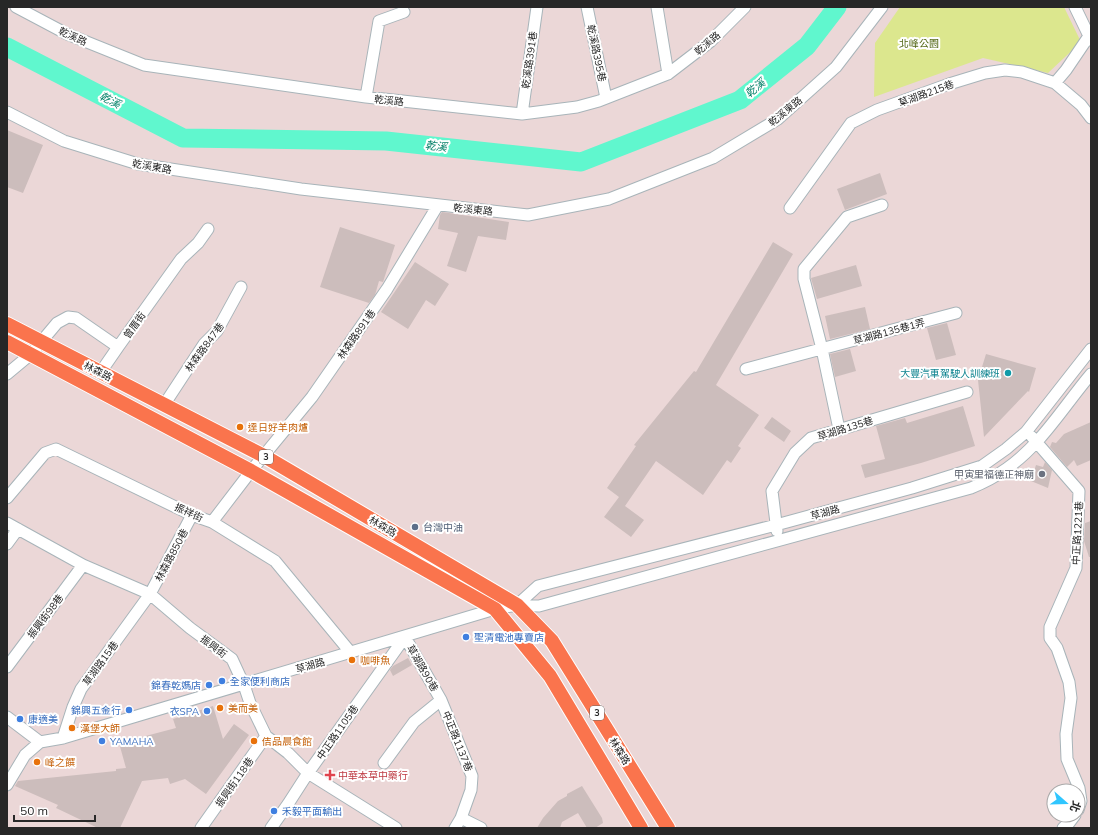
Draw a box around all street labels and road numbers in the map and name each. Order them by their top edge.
street label: 乾溪路395巷 [584,23,609,83]
street label: 乾溪路 [56,24,89,48]
street label: 乾溪路 [692,29,723,58]
street label: 乾溪路391巷 [519,30,540,90]
street label: 草湖路215巷 [897,77,956,109]
street label: 乾溪路 [373,92,405,109]
street label: 乾溪東路 [766,94,805,129]
street label: 乾溪東路 [131,157,173,176]
street label: 乾溪東路 [452,201,494,218]
street label: 林森路891巷 [334,307,378,362]
street label: 曾厝街 [120,309,148,341]
street label: 草湖路135巷1弄 [852,316,927,347]
street label: 林森路847巷 [182,320,227,375]
street label: 林森路 [81,359,114,384]
street label: 草湖路135巷 [816,414,875,443]
road number: 3 [259,450,273,464]
street label: 振祥街 [172,500,205,524]
street label: 中正路1221巷 [1069,501,1086,565]
street label: 草湖路 [809,502,841,523]
street label: 林森路 [367,513,399,540]
street label: 林森路850巷 [152,527,191,584]
street label: 振興街98巷 [25,592,66,641]
street label: 振興街 [198,632,230,661]
street label: 草湖路15巷 [80,638,121,688]
street label: 草湖路90巷 [404,642,441,694]
street label: 草湖路 [294,655,326,676]
street label: 中正路1105巷 [314,702,361,762]
road number: 3 [590,706,604,720]
street label: 中正路1137巷 [440,709,476,773]
street label: 林森路 [606,735,633,767]
street label: 振興街118巷 [212,755,256,810]

